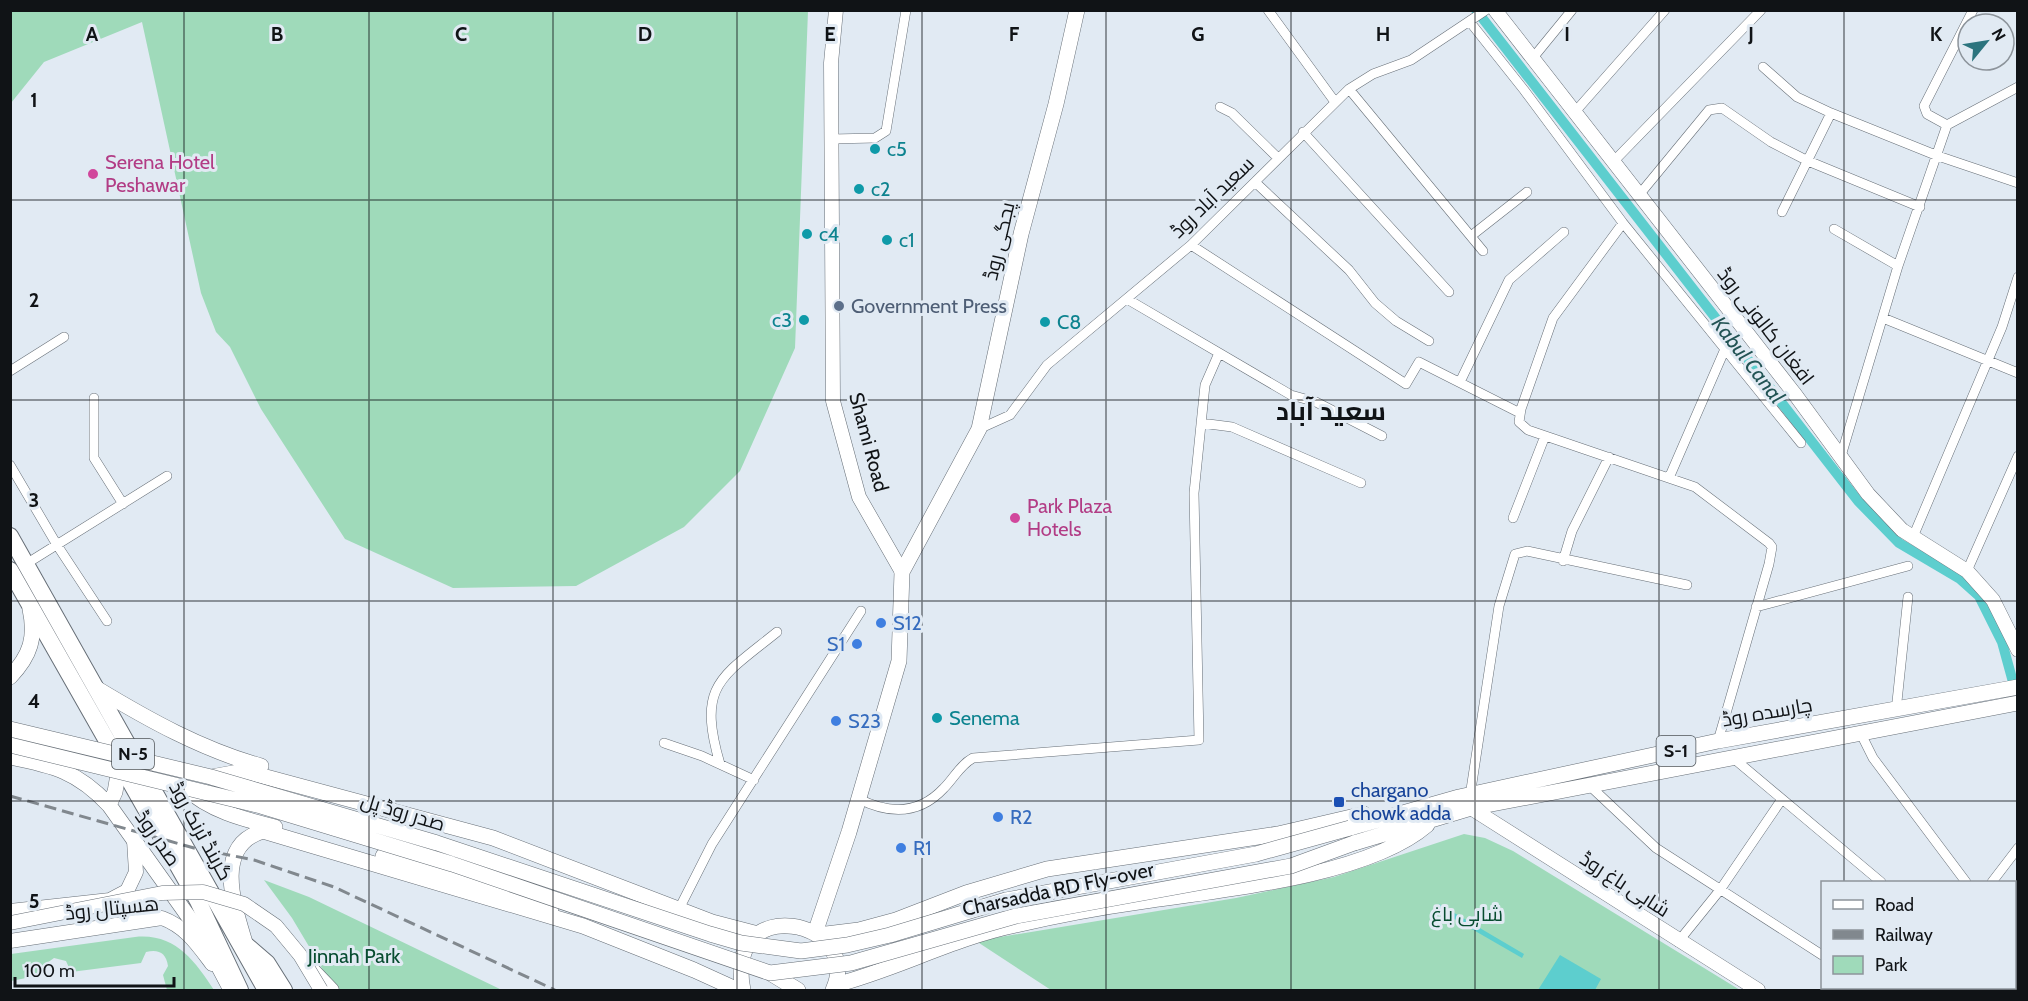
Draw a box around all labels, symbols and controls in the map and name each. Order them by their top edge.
north arrow [1956,12,2016,72]
text: A [86,22,99,46]
text: B [271,22,283,46]
text: C [455,22,467,46]
text: D [638,22,652,46]
text: E [824,22,836,46]
text: F [1009,22,1020,46]
text: G [1191,22,1205,46]
text: H [1376,22,1390,46]
text: I [1564,22,1570,46]
text: J [1747,22,1754,46]
text: K [1930,22,1943,46]
text: N [1988,25,2010,44]
text: 1 [30,88,38,112]
place label: c5 [887,137,907,161]
marker: c5 [868,142,882,156]
place label: Serena Hotel Peshawar [105,150,215,197]
street label: سعید آباد روڈ [1165,151,1259,243]
marker: Serena Hotel Peshawar [86,167,100,181]
place label: c2 [871,177,891,201]
marker: c2 [852,182,866,196]
street label: پجگی روڈ [978,199,1021,283]
place label: c4 [819,222,840,246]
marker: c4 [800,227,814,241]
place label: c1 [899,228,915,252]
marker: c1 [880,233,894,247]
street label: افغان کالونی روڈ [1712,262,1819,390]
text: 2 [29,288,39,312]
place label: Government Press [851,294,1007,318]
marker: Government Press [832,299,846,313]
place label: c3 [772,308,792,332]
place label: C8 [1057,310,1081,334]
water label: Kabul Canal [1707,311,1790,408]
marker: c3 [797,313,811,327]
marker: C8 [1038,315,1052,329]
street label: Shami Road [844,390,894,494]
district label: سعید آباد [1276,395,1386,427]
text: 3 [29,488,39,512]
place label: Park Plaza Hotels [1027,494,1113,541]
marker: Park Plaza Hotels [1008,511,1022,525]
place label: S12 [893,611,922,635]
marker: S12 [874,616,888,630]
place label: S1 [827,632,845,656]
marker: S1 [850,637,864,651]
text: 4 [28,689,40,713]
street label: چارسدہ روڈ [1720,692,1814,733]
place label: Senema [949,706,1020,730]
place label: S23 [848,709,881,733]
marker: Senema [930,711,944,725]
marker: S23 [829,714,843,728]
road number: S-1 [1656,736,1696,766]
road number: N-5 [112,739,154,769]
street label: گرینڈ ٹرنک روڈ [164,777,238,885]
place label: chargano chowk adda [1351,778,1452,825]
street label: صدر روڈ پل [358,788,448,837]
marker: chargano chowk adda [1332,795,1346,809]
street label: صدر روڈ [130,805,186,871]
place label: R2 [1010,805,1033,829]
marker: R2 [991,810,1005,824]
place label: R1 [913,836,932,860]
marker: R1 [894,841,908,855]
street label: شاہی باغ روڈ [1574,846,1675,924]
street label: Charsadda RD Fly-over [960,857,1157,921]
legend [1821,881,2016,989]
text: 5 [29,889,39,913]
street label: ھسپتال روڈ [64,891,160,926]
text: Road [1875,894,1914,916]
park label: شاہی باغ [1431,902,1503,928]
text: Railway [1875,924,1933,946]
park label: Jinnah Park [307,944,400,968]
scale bar [15,950,174,988]
text: Park [1875,954,1908,976]
text: 100 m [24,960,75,982]

